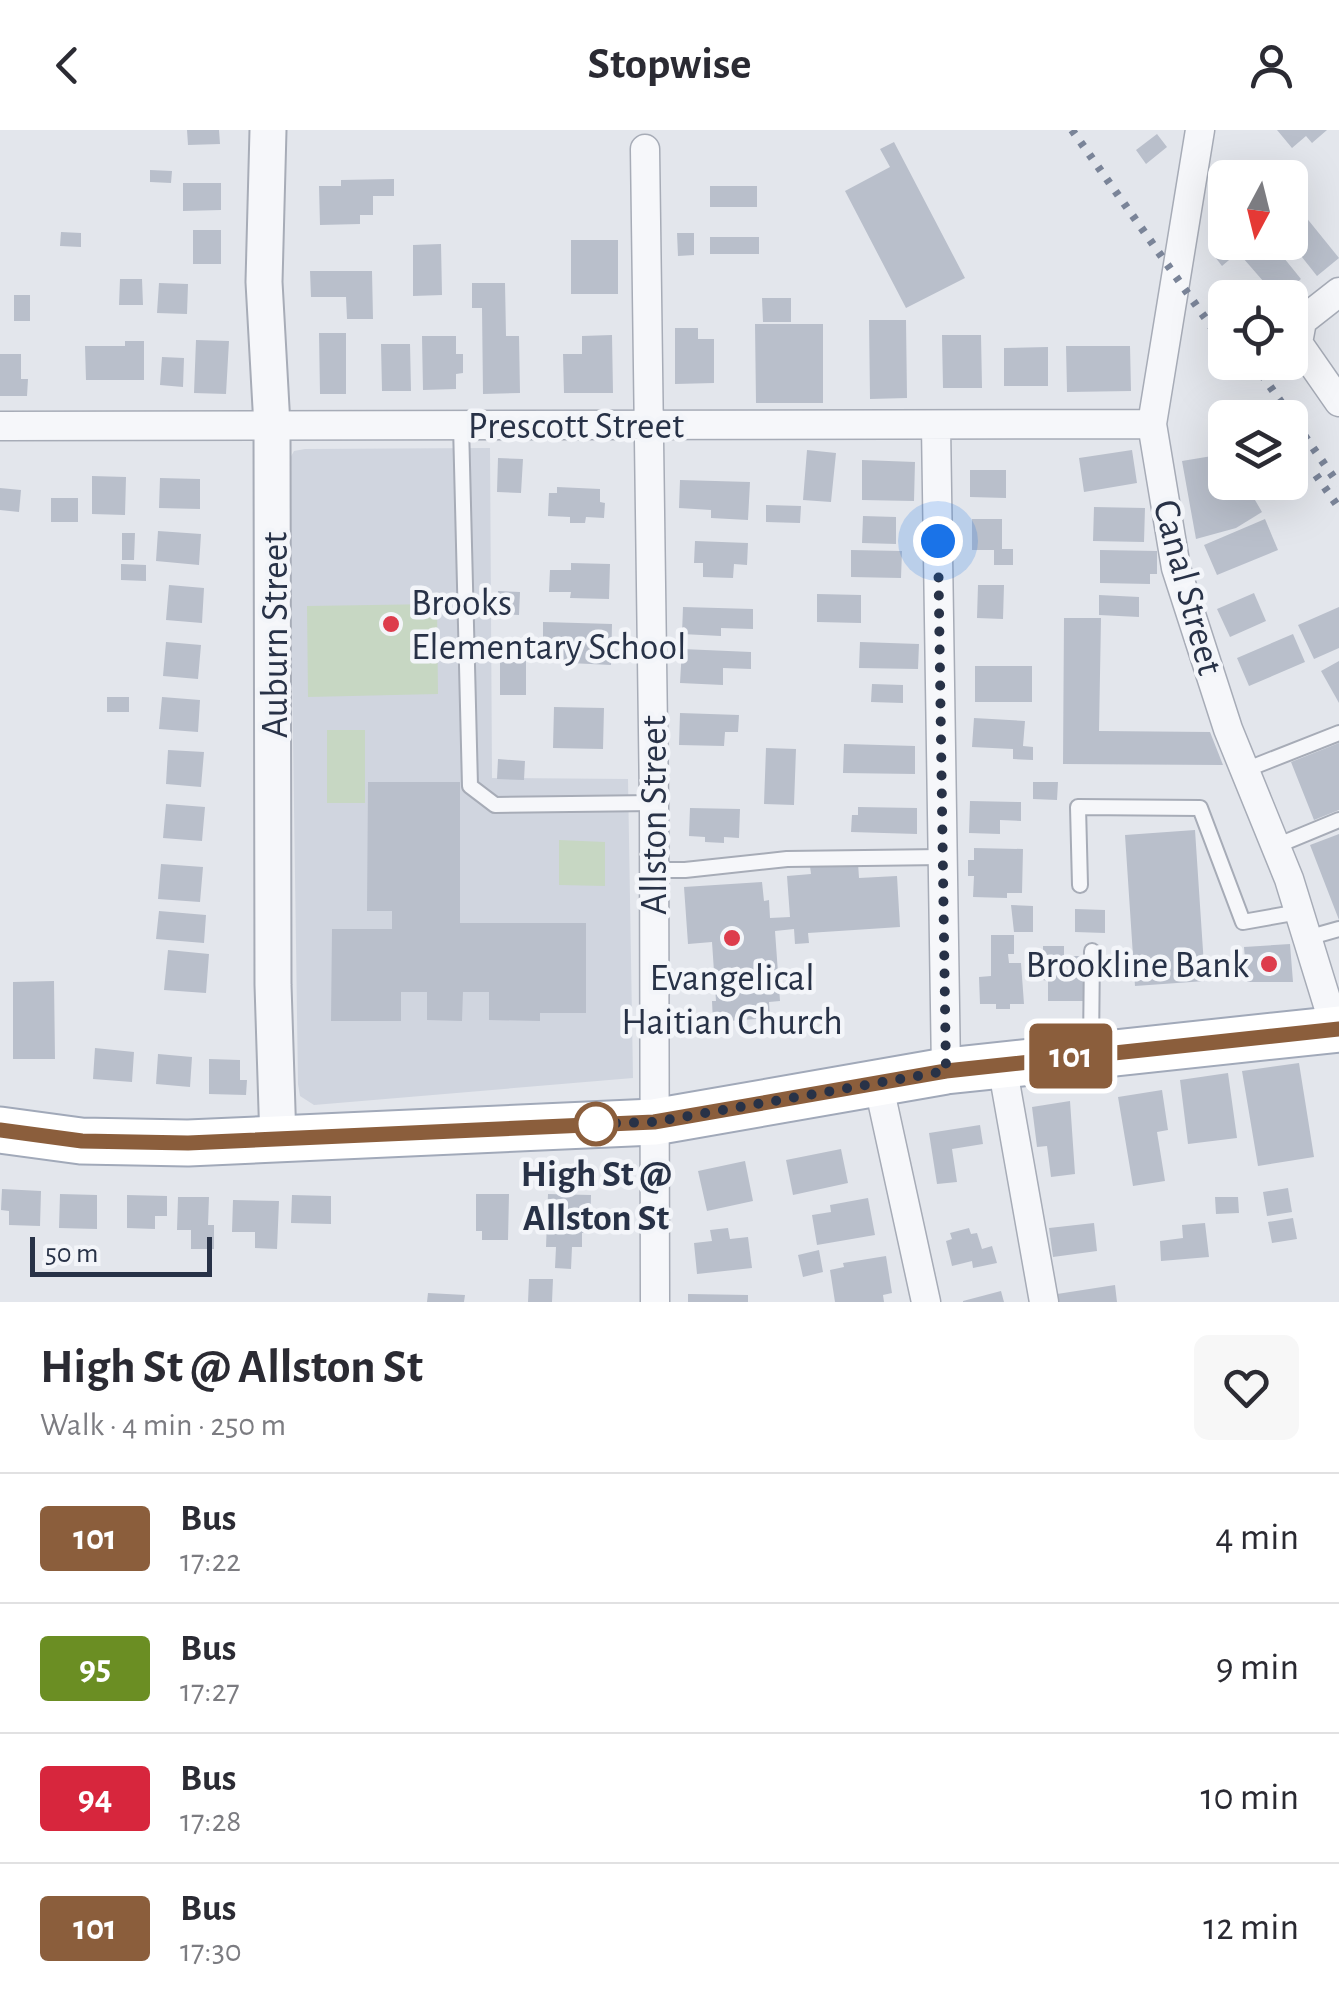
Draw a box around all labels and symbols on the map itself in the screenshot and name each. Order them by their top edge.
north arrow [1208,160,1308,260]
street label: Prescott Street [468,408,684,446]
street label: Canal Street [1146,496,1229,679]
your location [913,516,963,566]
street label: Auburn Street [257,532,295,738]
place label: Brooks Elementary School [411,585,687,667]
marker: Brooks Elementary School [380,613,402,635]
street label: Allston Street [636,715,674,915]
marker: Evangelical Haitian Church [721,927,743,949]
place label: Brookline Bank [1026,947,1250,985]
marker: Brookline Bank [1258,953,1280,975]
place label: Evangelical Haitian Church [621,960,843,1042]
line badge: 101 [1014,1024,1128,1088]
marker: High St @ Allston St [575,1103,617,1145]
place label: High St @ Allston St [521,1156,671,1238]
scale bar [30,1232,212,1276]

